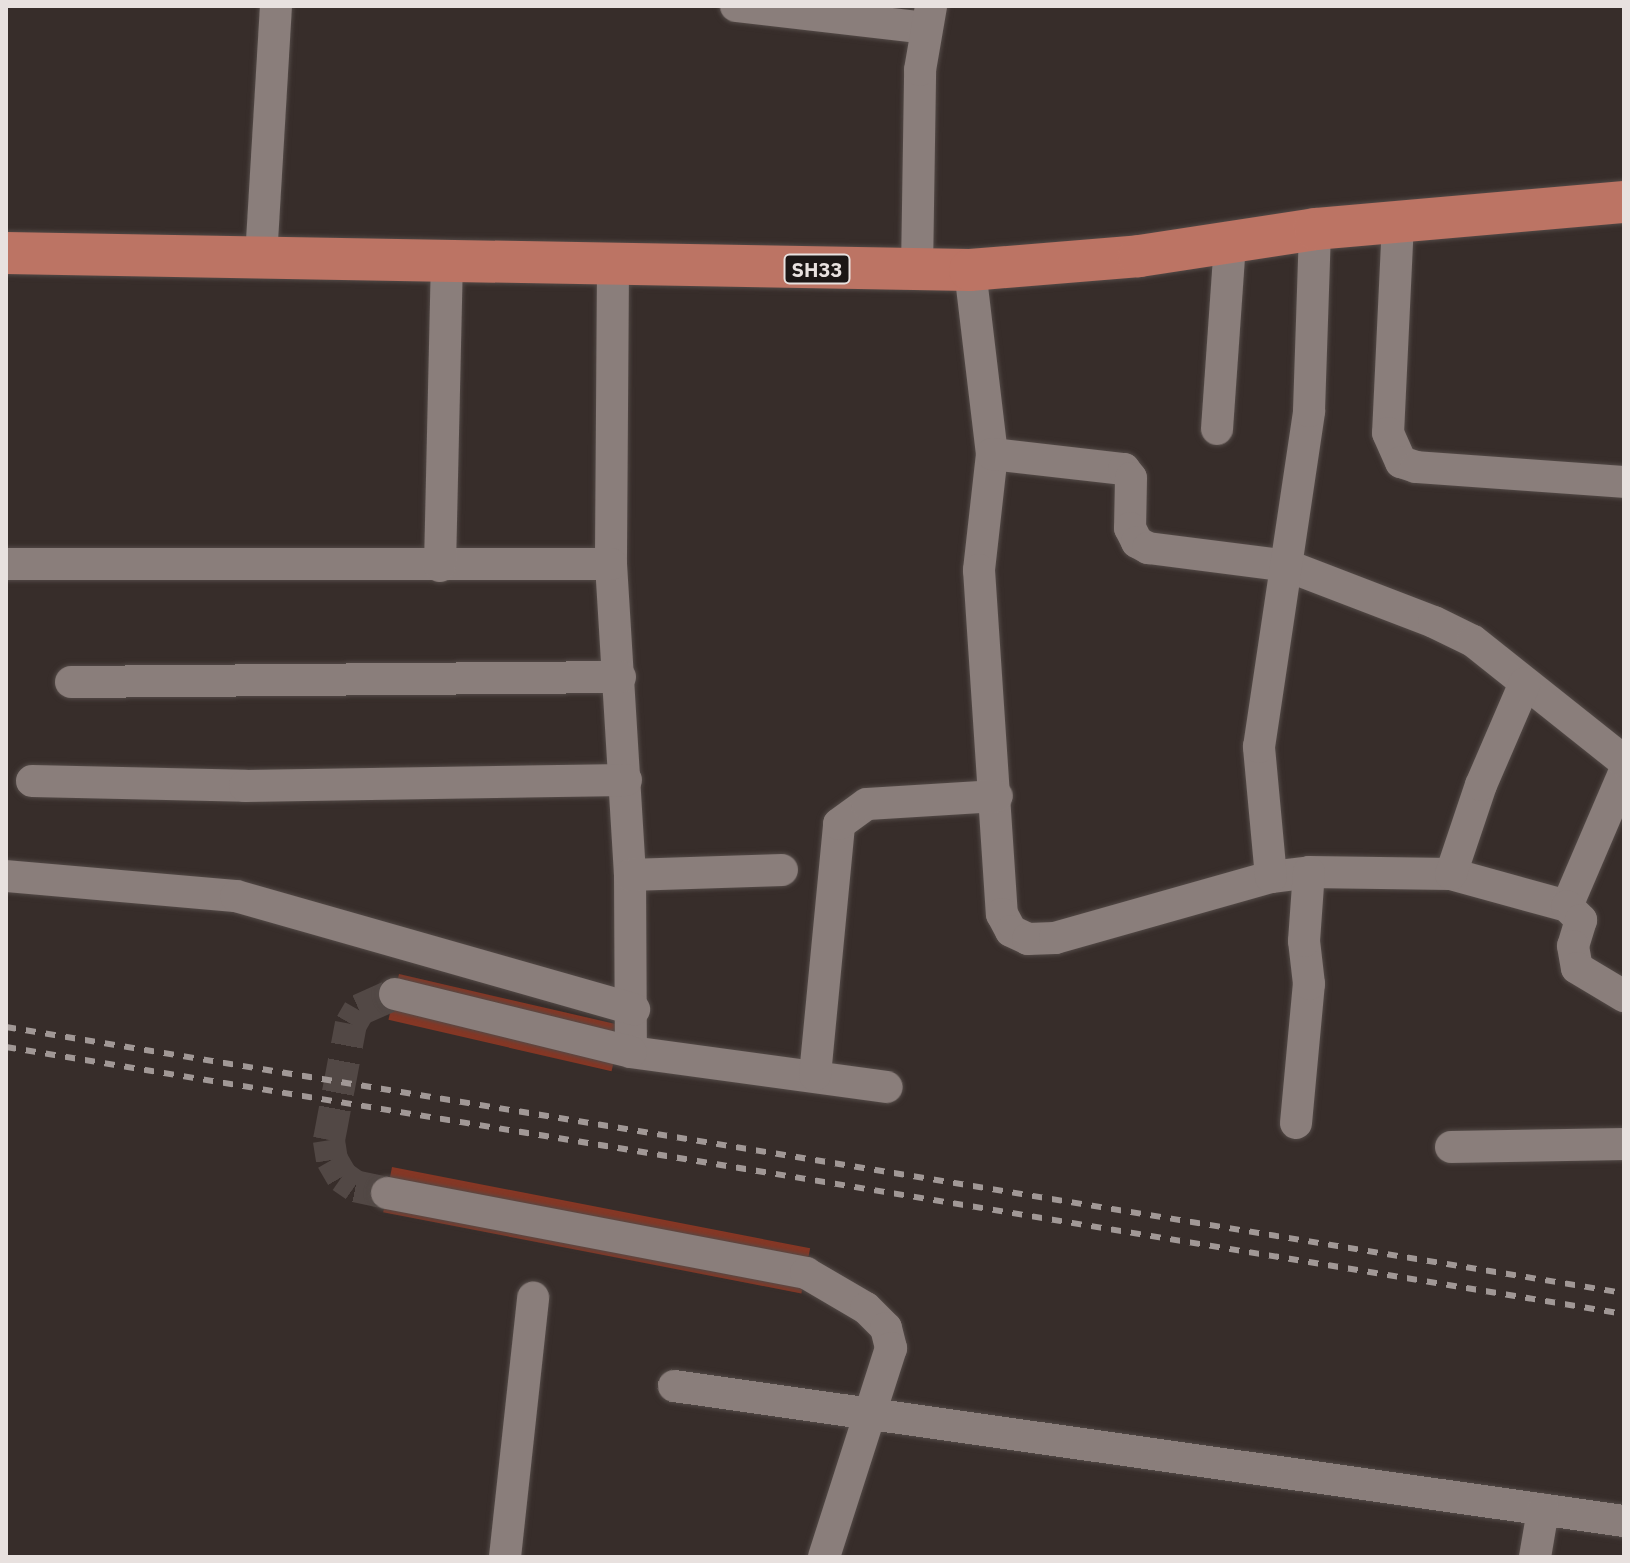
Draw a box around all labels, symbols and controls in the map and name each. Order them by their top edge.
road number: SH33 [783,253,851,285]

